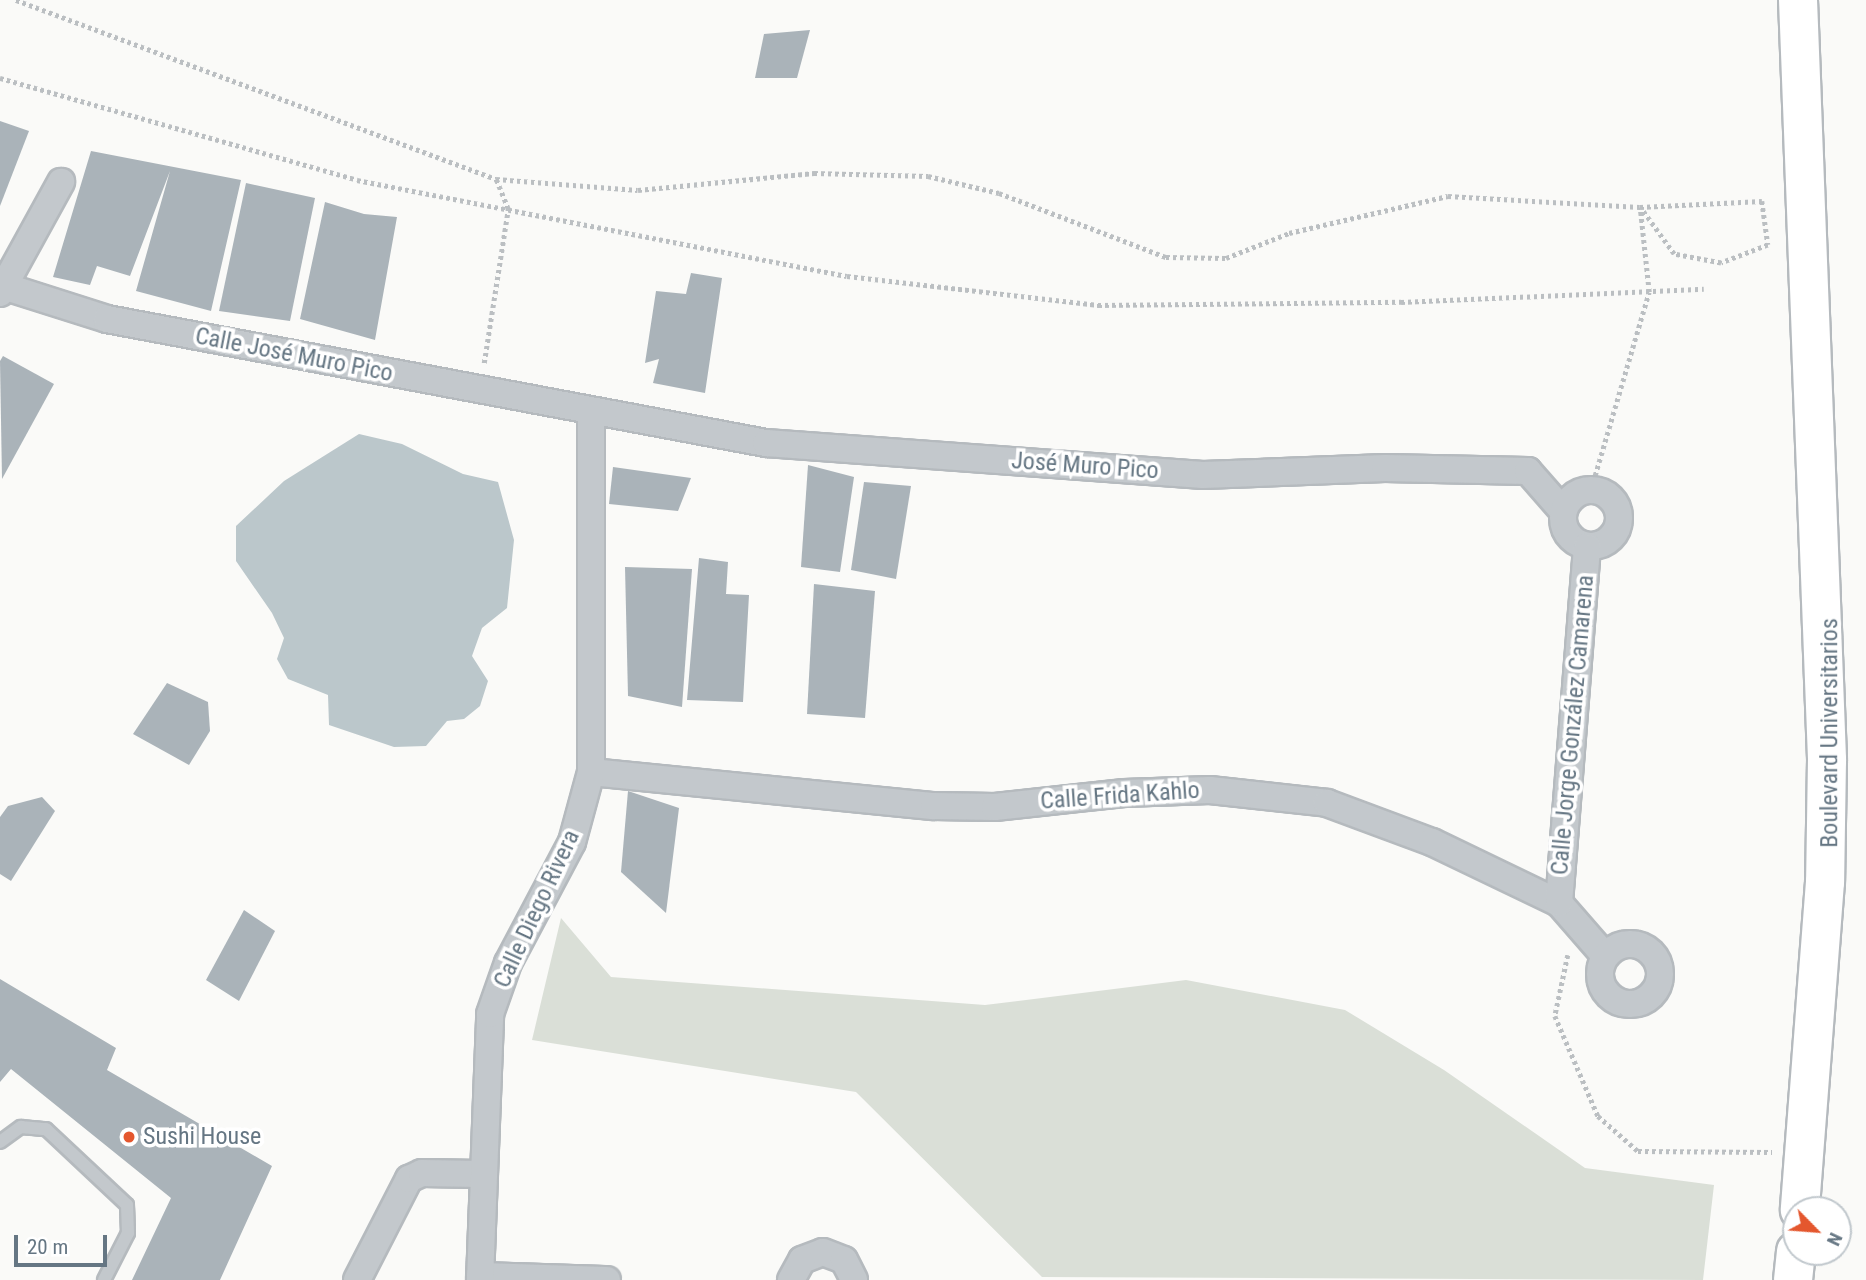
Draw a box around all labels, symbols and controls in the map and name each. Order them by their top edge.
street label: Calle José Muro Pico [193,322,395,388]
street label: José Muro Pico [1010,446,1160,486]
street label: Calle Jorge González Camarena [1546,574,1600,876]
street label: Boulevard Universitarios [1816,618,1844,848]
street label: Calle Frida Kahlo [1039,776,1201,816]
street label: Calle Diego Rivera [488,826,586,992]
place label: Sushi House [143,1123,261,1151]
marker: Sushi House [121,1129,137,1145]
north arrow [1782,1196,1852,1266]
scale bar [18,1220,110,1264]
text: N [1822,1229,1848,1249]
text: 20 m [27,1235,68,1259]

